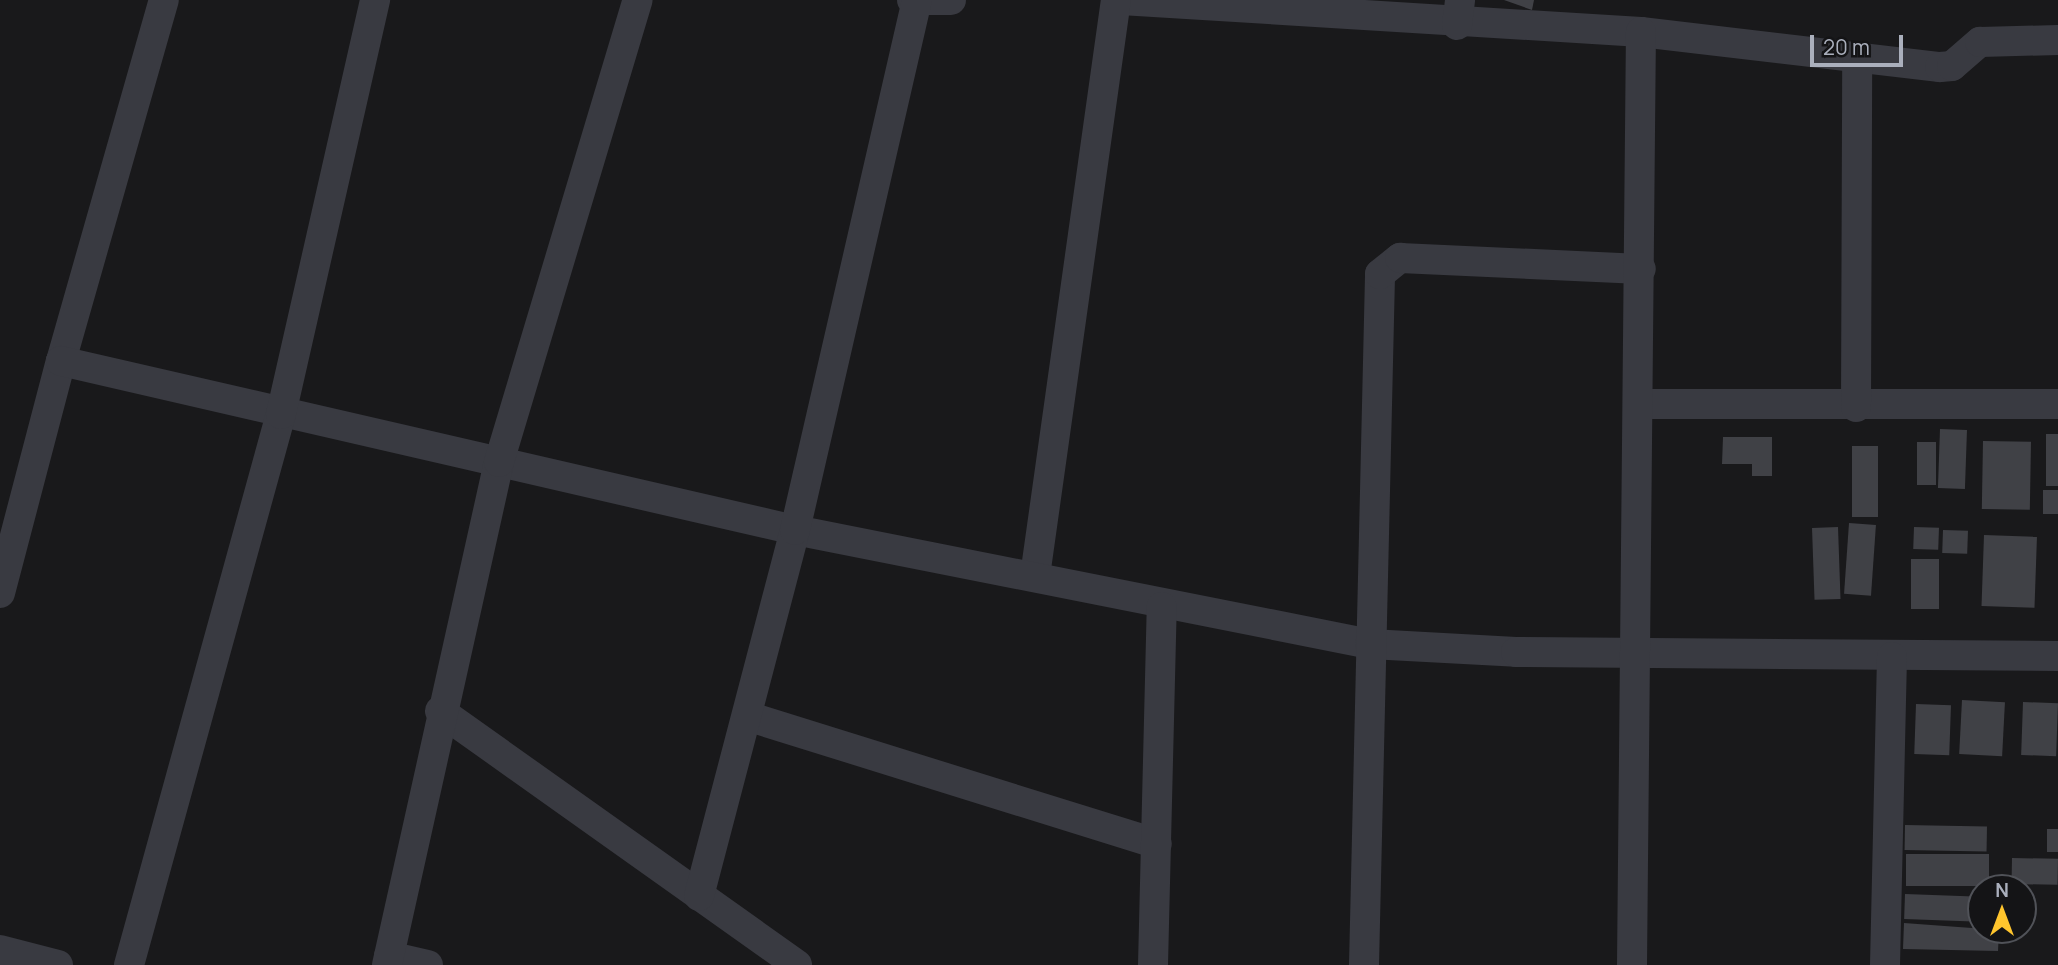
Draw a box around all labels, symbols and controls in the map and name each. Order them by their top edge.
scale bar [1813,21,1906,65]
text: 20 m [1823,33,1870,61]
north arrow [1967,874,2037,944]
text: N [1995,877,2009,903]

